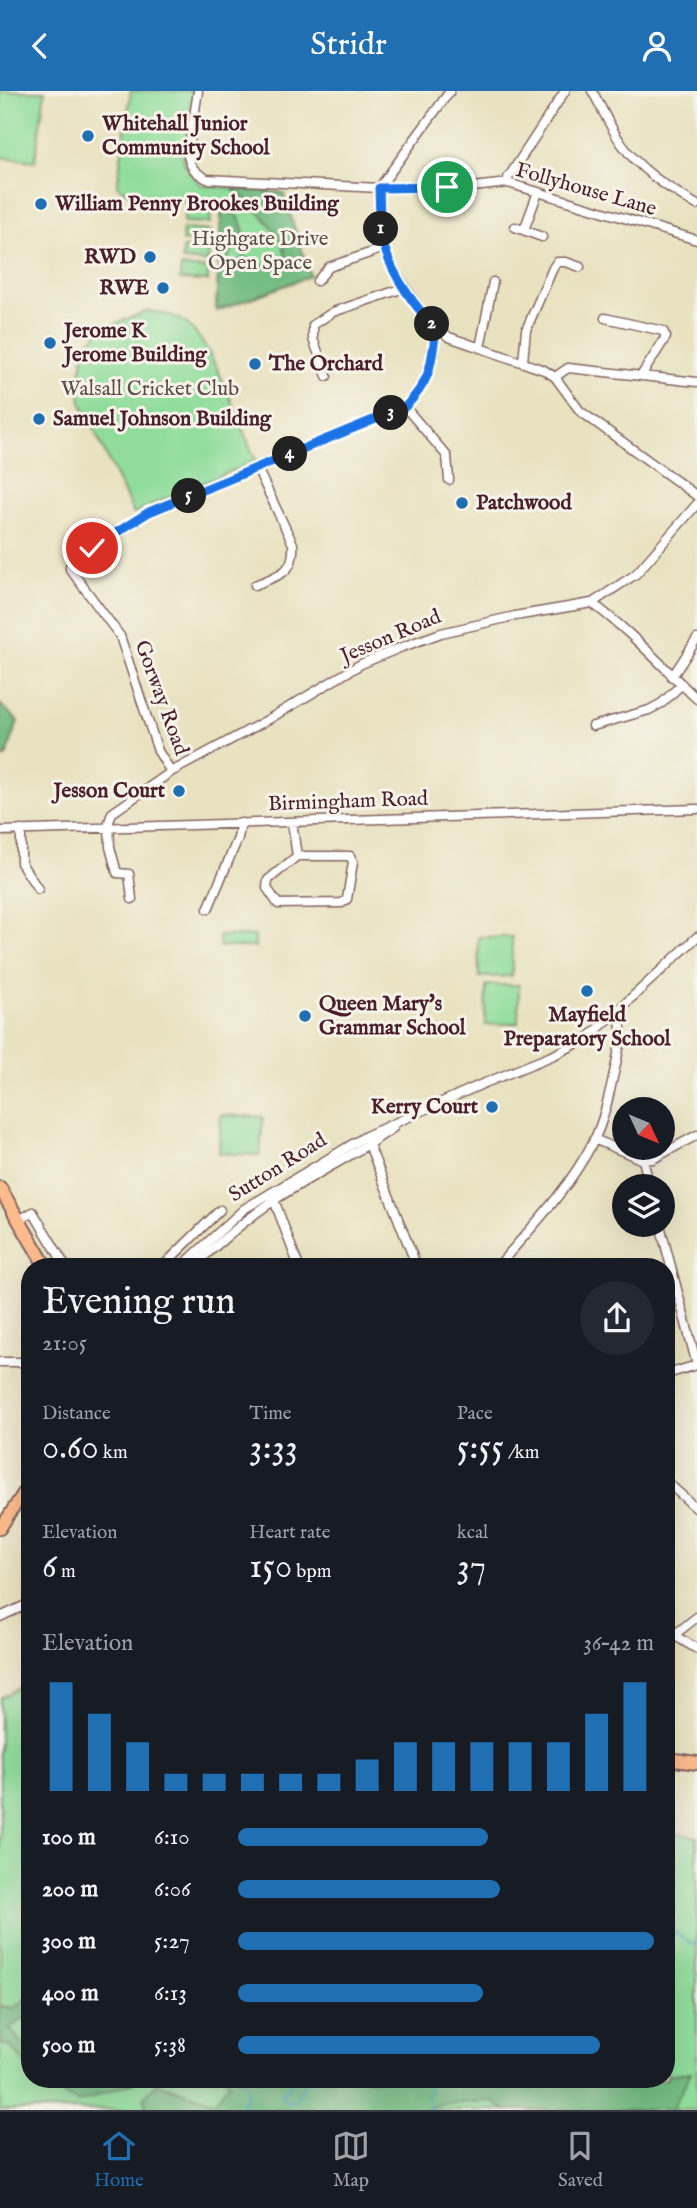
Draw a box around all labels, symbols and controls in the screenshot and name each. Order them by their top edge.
text: Stridr [310,25,387,66]
icon: back [21,27,59,65]
icon: person [638,27,676,65]
place label: Whitehall Junior Community School [101,111,271,162]
marker: Whitehall Junior Community School [80,128,96,144]
pin [417,157,477,217]
street label: Follyhouse Lane [512,157,660,223]
icon: arrive [428,168,466,206]
place label: William Penny Brookes Building [54,191,339,218]
marker: William Penny Brookes Building [33,196,49,212]
pin: 1 [364,211,398,247]
text: 1 [377,216,384,240]
park label: Highgate Drive Open Space [191,226,329,277]
place label: RWD [84,244,136,271]
marker: RWD [142,249,158,265]
place label: RWE [99,275,149,302]
marker: RWE [155,280,171,296]
pin: 2 [414,307,450,341]
text: 2 [427,311,436,335]
place label: Jerome K Jerome Building [61,318,207,369]
marker: Jerome K Jerome Building [42,335,58,351]
place label: The Orchard [268,351,384,378]
marker: The Orchard [247,356,263,372]
park label: Walsall Cricket Club [61,376,239,403]
pin: 3 [374,395,408,431]
text: 3 [387,400,394,424]
place label: Samuel Johnson Building [53,406,272,433]
marker: Samuel Johnson Building [31,411,47,427]
pin: 4 [272,437,308,471]
text: 4 [285,441,294,465]
pin: 5 [172,479,206,513]
text: 5 [185,483,192,507]
place label: Patchwood [476,490,572,517]
marker: Patchwood [454,495,470,511]
pin [62,518,122,578]
icon: check [73,529,111,567]
street label: Jesson Road [335,603,446,671]
street label: Gorway Road [128,637,195,760]
place label: Jesson Court [50,778,166,805]
marker: Jesson Court [171,783,187,799]
street label: Birmingham Road [267,786,429,818]
marker: Mayfield Preparatory School [579,983,595,999]
place label: Queen Mary's Grammar School [319,991,467,1042]
place label: Mayfield Preparatory School [504,1002,672,1053]
marker: Queen Mary's Grammar School [297,1008,313,1024]
place label: Kerry Court [371,1094,479,1121]
north arrow [612,1097,676,1160]
map controls [612,1097,675,1237]
marker: Kerry Court [484,1099,500,1115]
street label: Sutton Road [224,1127,333,1209]
button: layers [612,1174,675,1237]
text: Evening run [42,1279,236,1327]
button: share [580,1281,654,1355]
text: 21:05 [42,1329,87,1358]
text: Distance [42,1402,111,1426]
text: Time [249,1402,292,1426]
text: Pace [457,1402,493,1426]
text: 0.60 [42,1426,99,1471]
text: 3:33 [249,1426,298,1471]
text: 5:55 [457,1426,504,1471]
text: km [99,1441,128,1465]
text: /km [504,1441,539,1465]
text: Elevation [42,1521,117,1545]
text: Heart rate [249,1521,330,1545]
text: kcal [457,1521,488,1545]
text: 6 [42,1545,57,1590]
text: 150 [249,1545,292,1590]
text: 37 [457,1545,486,1590]
text: m [57,1560,76,1584]
text: bpm [292,1560,331,1584]
text: Elevation [42,1629,133,1658]
text: 36–42 m [583,1629,654,1658]
text: 100 m [42,1823,96,1852]
text: 6:10 [154,1823,190,1852]
text: 200 m [42,1875,98,1904]
text: 6:06 [154,1875,191,1904]
text: 300 m [42,1927,96,1956]
text: 5:27 [154,1927,190,1956]
text: 400 m [42,1979,99,2008]
text: 6:13 [154,1979,187,2008]
text: 500 m [42,2031,96,2060]
text: 5:38 [154,2031,186,2060]
tab: Home [94,2127,144,2193]
tab: Map [332,2127,370,2193]
tab: Saved [558,2127,603,2193]

